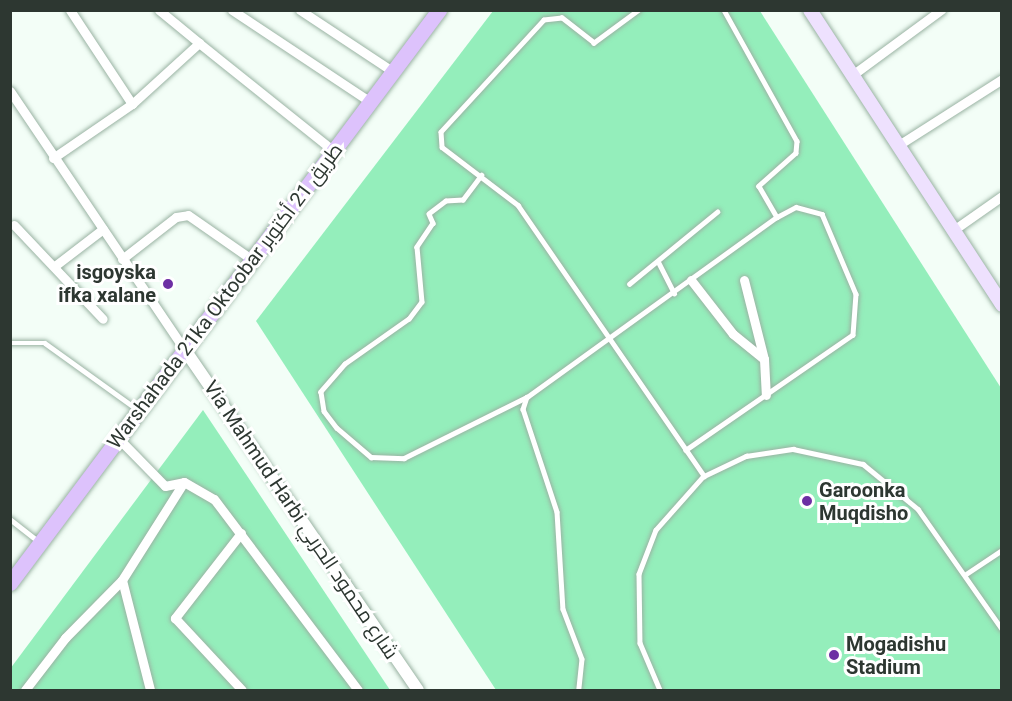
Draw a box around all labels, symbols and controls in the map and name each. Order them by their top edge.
street label: Warshahada 21ka Oktoobar طريق 21 أكتوبر [102,138,348,454]
place label: isgoyska ifka xalane [58,260,156,307]
marker: isgoyska ifka xalane [161,277,175,291]
street label: Via Mahmud Harbi شارع محمود الحربي [199,376,403,664]
place label: Garoonka Muqdisho [819,478,908,525]
marker: Garoonka Muqdisho [800,494,814,508]
place label: Mogadishu Stadium [846,632,946,679]
marker: Mogadishu Stadium [827,648,841,662]

